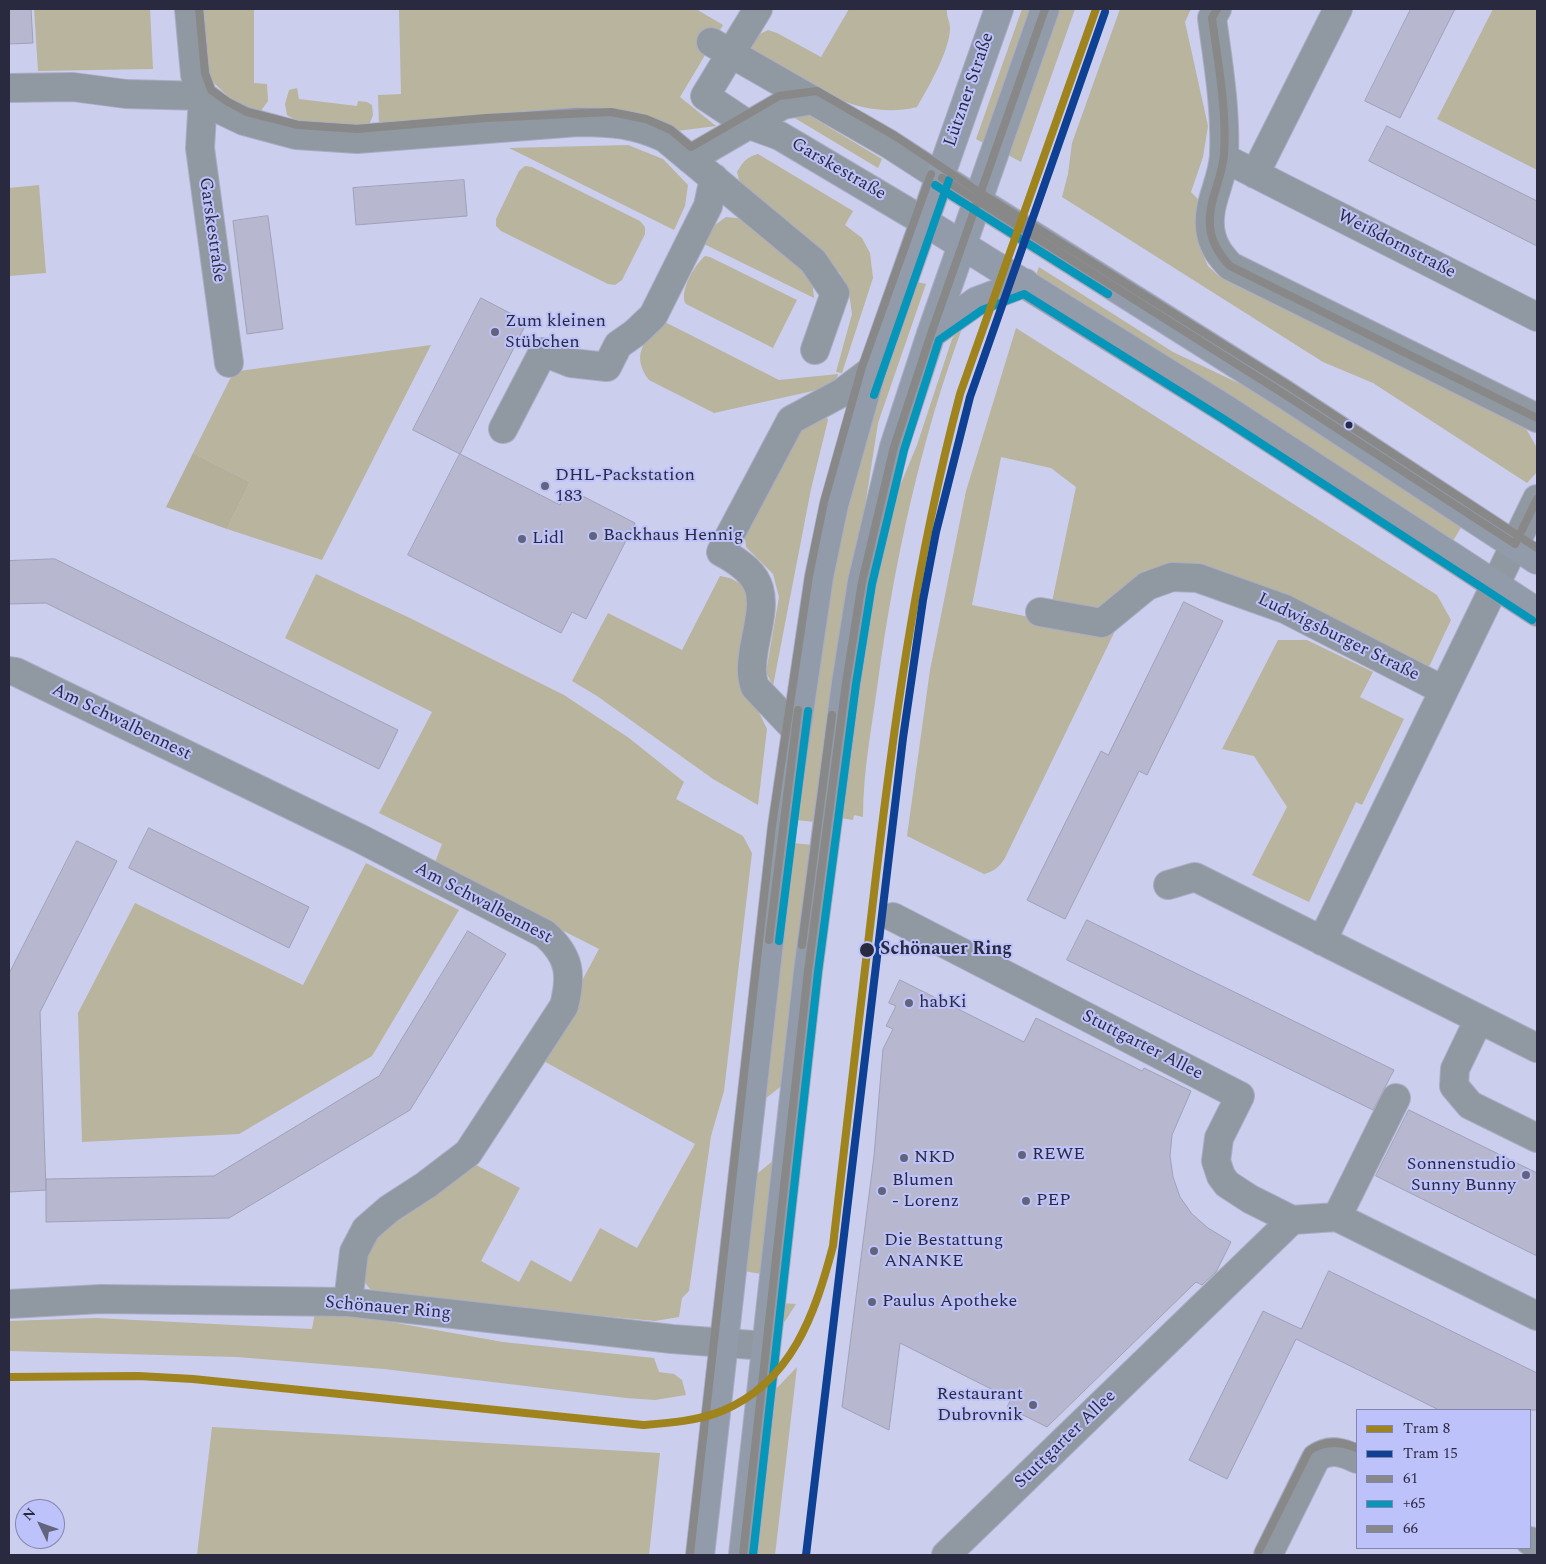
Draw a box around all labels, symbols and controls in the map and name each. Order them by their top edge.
street label: Lützner Straße [940,30,1000,150]
street label: Garskestraße [787,134,889,206]
street label: Garskestraße [193,176,229,284]
street label: Weißdornstraße [1333,206,1459,284]
place label: Zum kleinen Stübchen [505,311,606,354]
marker: Zum kleinen Stübchen [489,326,501,338]
unlabelled marker [1344,420,1354,430]
place label: DHL-Packstation 183 [555,465,695,508]
marker: DHL-Packstation 183 [539,480,551,492]
place label: Backhaus Hennig [603,525,743,547]
place label: Lidl [532,528,564,550]
marker: Backhaus Hennig [587,530,599,542]
marker: Lidl [516,533,528,545]
street label: Ludwigsburger Straße [1254,589,1422,687]
street label: Am Schwalbennest [48,680,194,766]
street label: Am Schwalbennest [411,859,555,949]
place label: Schönauer Ring [880,939,1012,961]
marker: Schönauer Ring [858,941,876,959]
place label: habKi [919,992,967,1014]
marker: habKi [903,997,915,1009]
street label: Stuttgarter Allee [1078,1006,1206,1086]
place label: REWE [1032,1144,1085,1166]
place label: NKD [914,1147,955,1169]
marker: REWE [1016,1149,1028,1161]
marker: NKD [898,1152,910,1164]
place label: Sonnenstudio Sunny Bunny [1407,1154,1516,1196]
marker: Sonnenstudio Sunny Bunny [1520,1169,1532,1181]
place label: Blumen - Lorenz [892,1170,959,1212]
marker: Blumen - Lorenz [876,1185,888,1197]
place label: PEP [1036,1190,1071,1212]
marker: PEP [1020,1195,1032,1207]
place label: Die Bestattung ANANKE [884,1230,1003,1272]
marker: Die Bestattung ANANKE [868,1245,880,1257]
place label: Paulus Apotheke [882,1291,1017,1313]
street label: Schönauer Ring [324,1293,452,1325]
marker: Paulus Apotheke [866,1296,878,1308]
place label: Restaurant Dubrovnik [937,1384,1023,1426]
street label: Stuttgarter Allee [1011,1386,1121,1494]
marker: Restaurant Dubrovnik [1027,1399,1039,1411]
legend [1356,1409,1531,1549]
text: Tram 8 [1403,1417,1450,1440]
text: Tram 15 [1403,1442,1458,1465]
text: 61 [1403,1467,1418,1490]
text: +65 [1403,1492,1426,1515]
north arrow [15,1499,65,1549]
text: N [18,1503,41,1526]
text: 66 [1403,1517,1418,1540]

